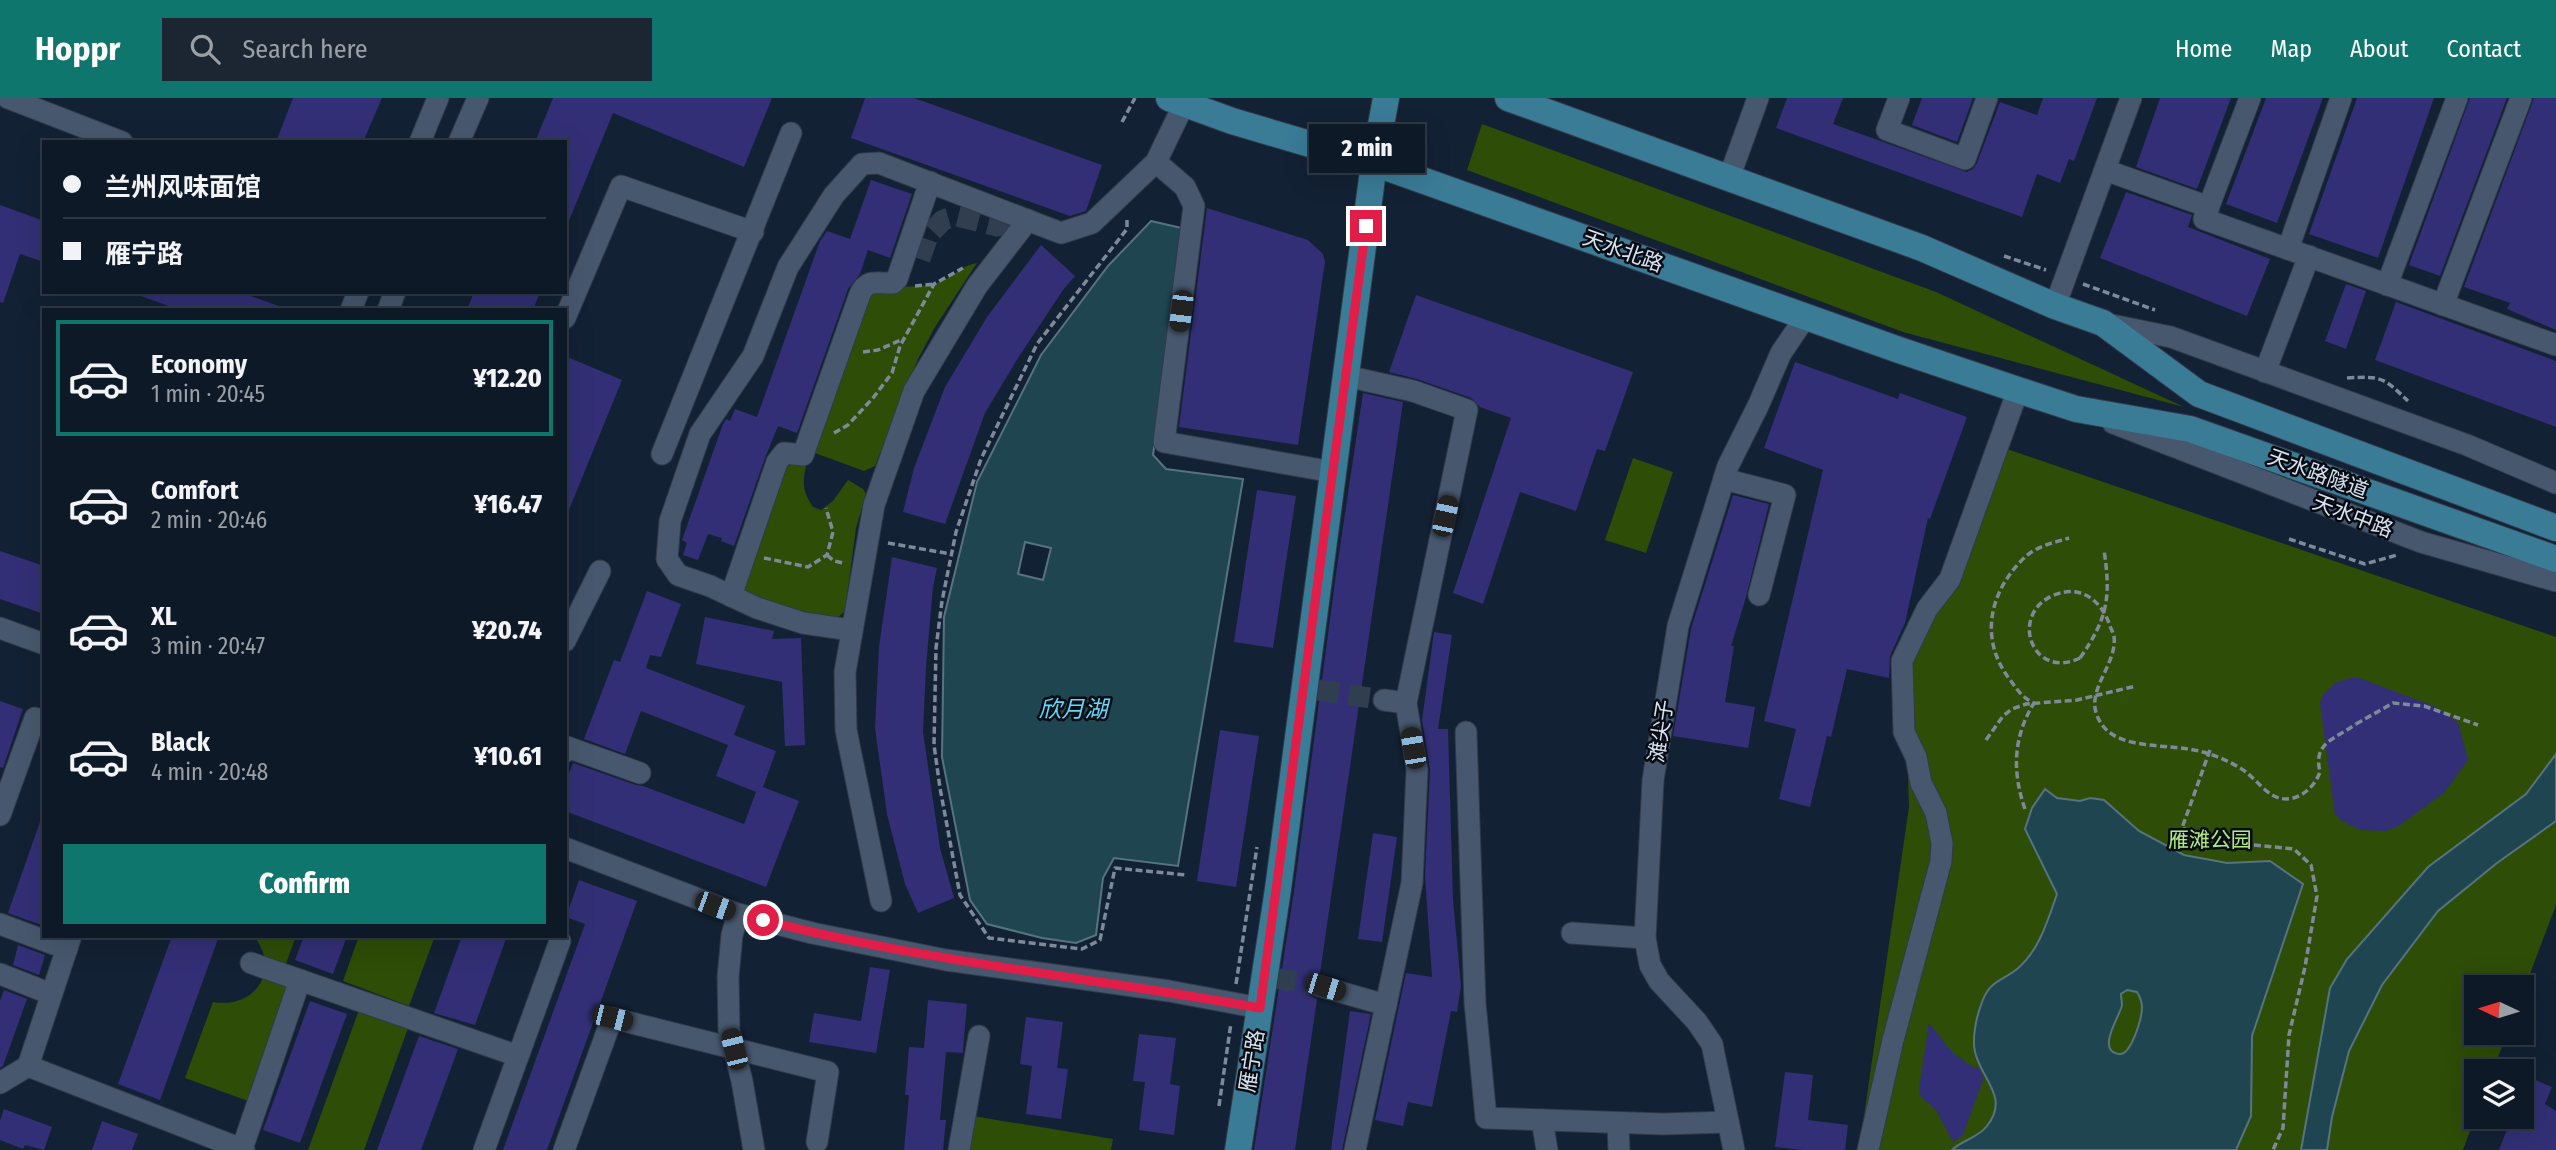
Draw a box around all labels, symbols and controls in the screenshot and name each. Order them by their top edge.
search box [162,18,652,81]
text: Hoppr [35,29,120,69]
icon: search [186,30,224,68]
text: Search here [242,34,368,65]
text: Home [2175,35,2232,63]
text: Map [2270,35,2312,63]
text: About [2350,35,2408,63]
text: Contact [2446,35,2521,63]
callout: 2 min [1308,124,1424,174]
text: 2 min [1342,134,1392,162]
text: 兰州风味面馆 [105,172,261,203]
route end [1350,210,1382,242]
street label: 天水北路 [1579,224,1667,278]
text: 雁宁路 [105,239,183,270]
car [1169,289,1194,333]
icon: car [67,347,130,410]
text: Economy [151,349,247,380]
text: ¥12.20 [473,363,542,394]
text: 1 min · 20:45 [151,380,265,408]
street label: 天水路隧道 [2264,444,2372,504]
icon: car [67,473,130,536]
text: Comfort [151,475,239,506]
text: ¥16.47 [474,489,542,520]
street label: 天水中路 [2309,489,2397,543]
car [1431,493,1460,539]
text: 2 min · 20:46 [151,506,267,534]
icon: car [67,599,130,662]
text: XL [151,601,177,632]
text: ¥20.74 [472,615,542,646]
text: 3 min · 20:47 [151,632,265,660]
water label: 欣月湖 [1039,695,1111,723]
street label: 滩尖子 [1643,698,1679,764]
icon: car [67,725,130,788]
car [1400,725,1427,771]
text: Black [151,727,210,758]
text: ¥10.61 [474,741,542,772]
text: 4 min · 20:48 [151,758,268,786]
park label: 雁滩公园 [2168,827,2252,853]
button: Confirm [63,844,546,924]
car [692,889,739,923]
route start [747,904,779,936]
car [1302,971,1349,1003]
north arrow [2464,975,2534,1045]
map controls [2464,975,2534,1129]
car [590,1003,635,1033]
car [719,1026,750,1072]
street label: 雁宁路 [1234,1028,1270,1094]
button: layers [2464,1059,2534,1129]

